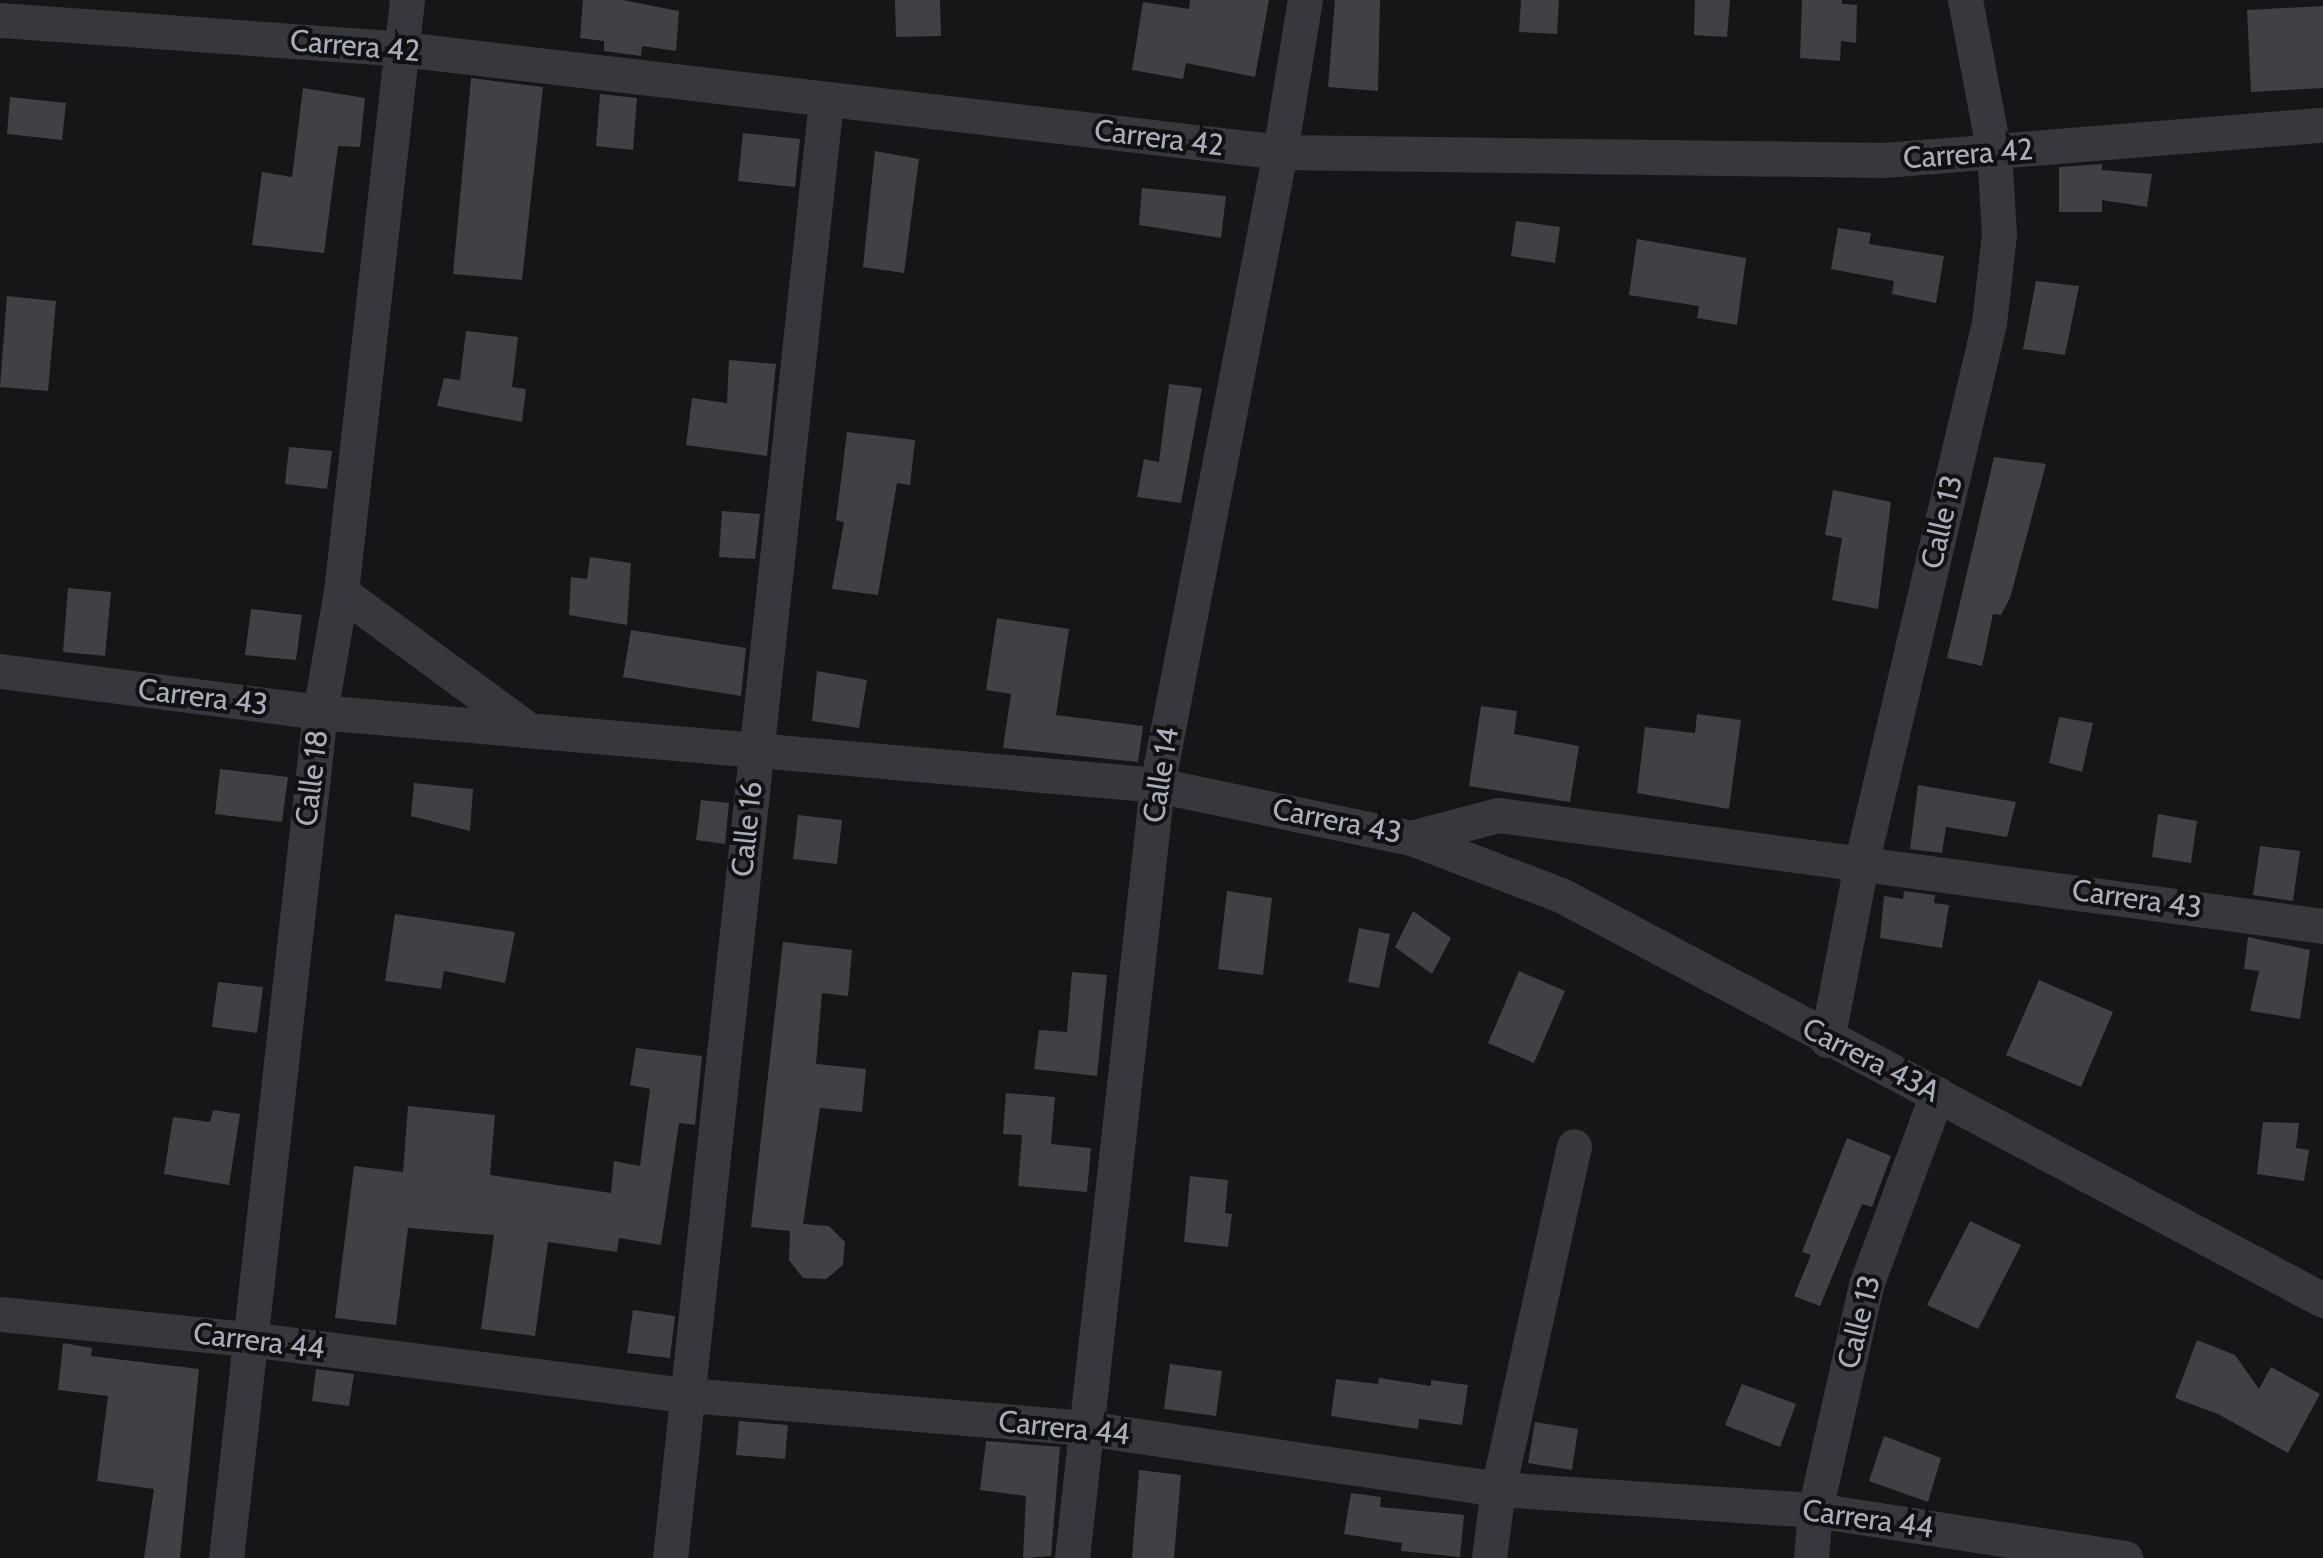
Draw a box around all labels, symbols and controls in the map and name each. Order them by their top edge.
street label: Carrera 42 [289,22,421,70]
street label: Carrera 42 [1092,112,1226,164]
street label: Carrera 42 [1902,131,2034,177]
street label: Calle 13 [1914,472,1970,572]
street label: Carrera 43 [136,671,270,723]
street label: Calle 14 [1136,725,1186,825]
street label: Calle 18 [288,728,336,828]
street label: Calle 16 [724,779,770,879]
street label: Carrera 43 [1269,791,1405,851]
street label: Carrera 43 [2070,872,2204,926]
street label: Carrera 43A [1796,1010,1946,1110]
street label: Calle 13 [1830,1272,1888,1372]
street label: Carrera 44 [191,1315,327,1367]
street label: Carrera 44 [997,1403,1131,1453]
street label: Carrera 44 [1800,1492,1936,1546]

